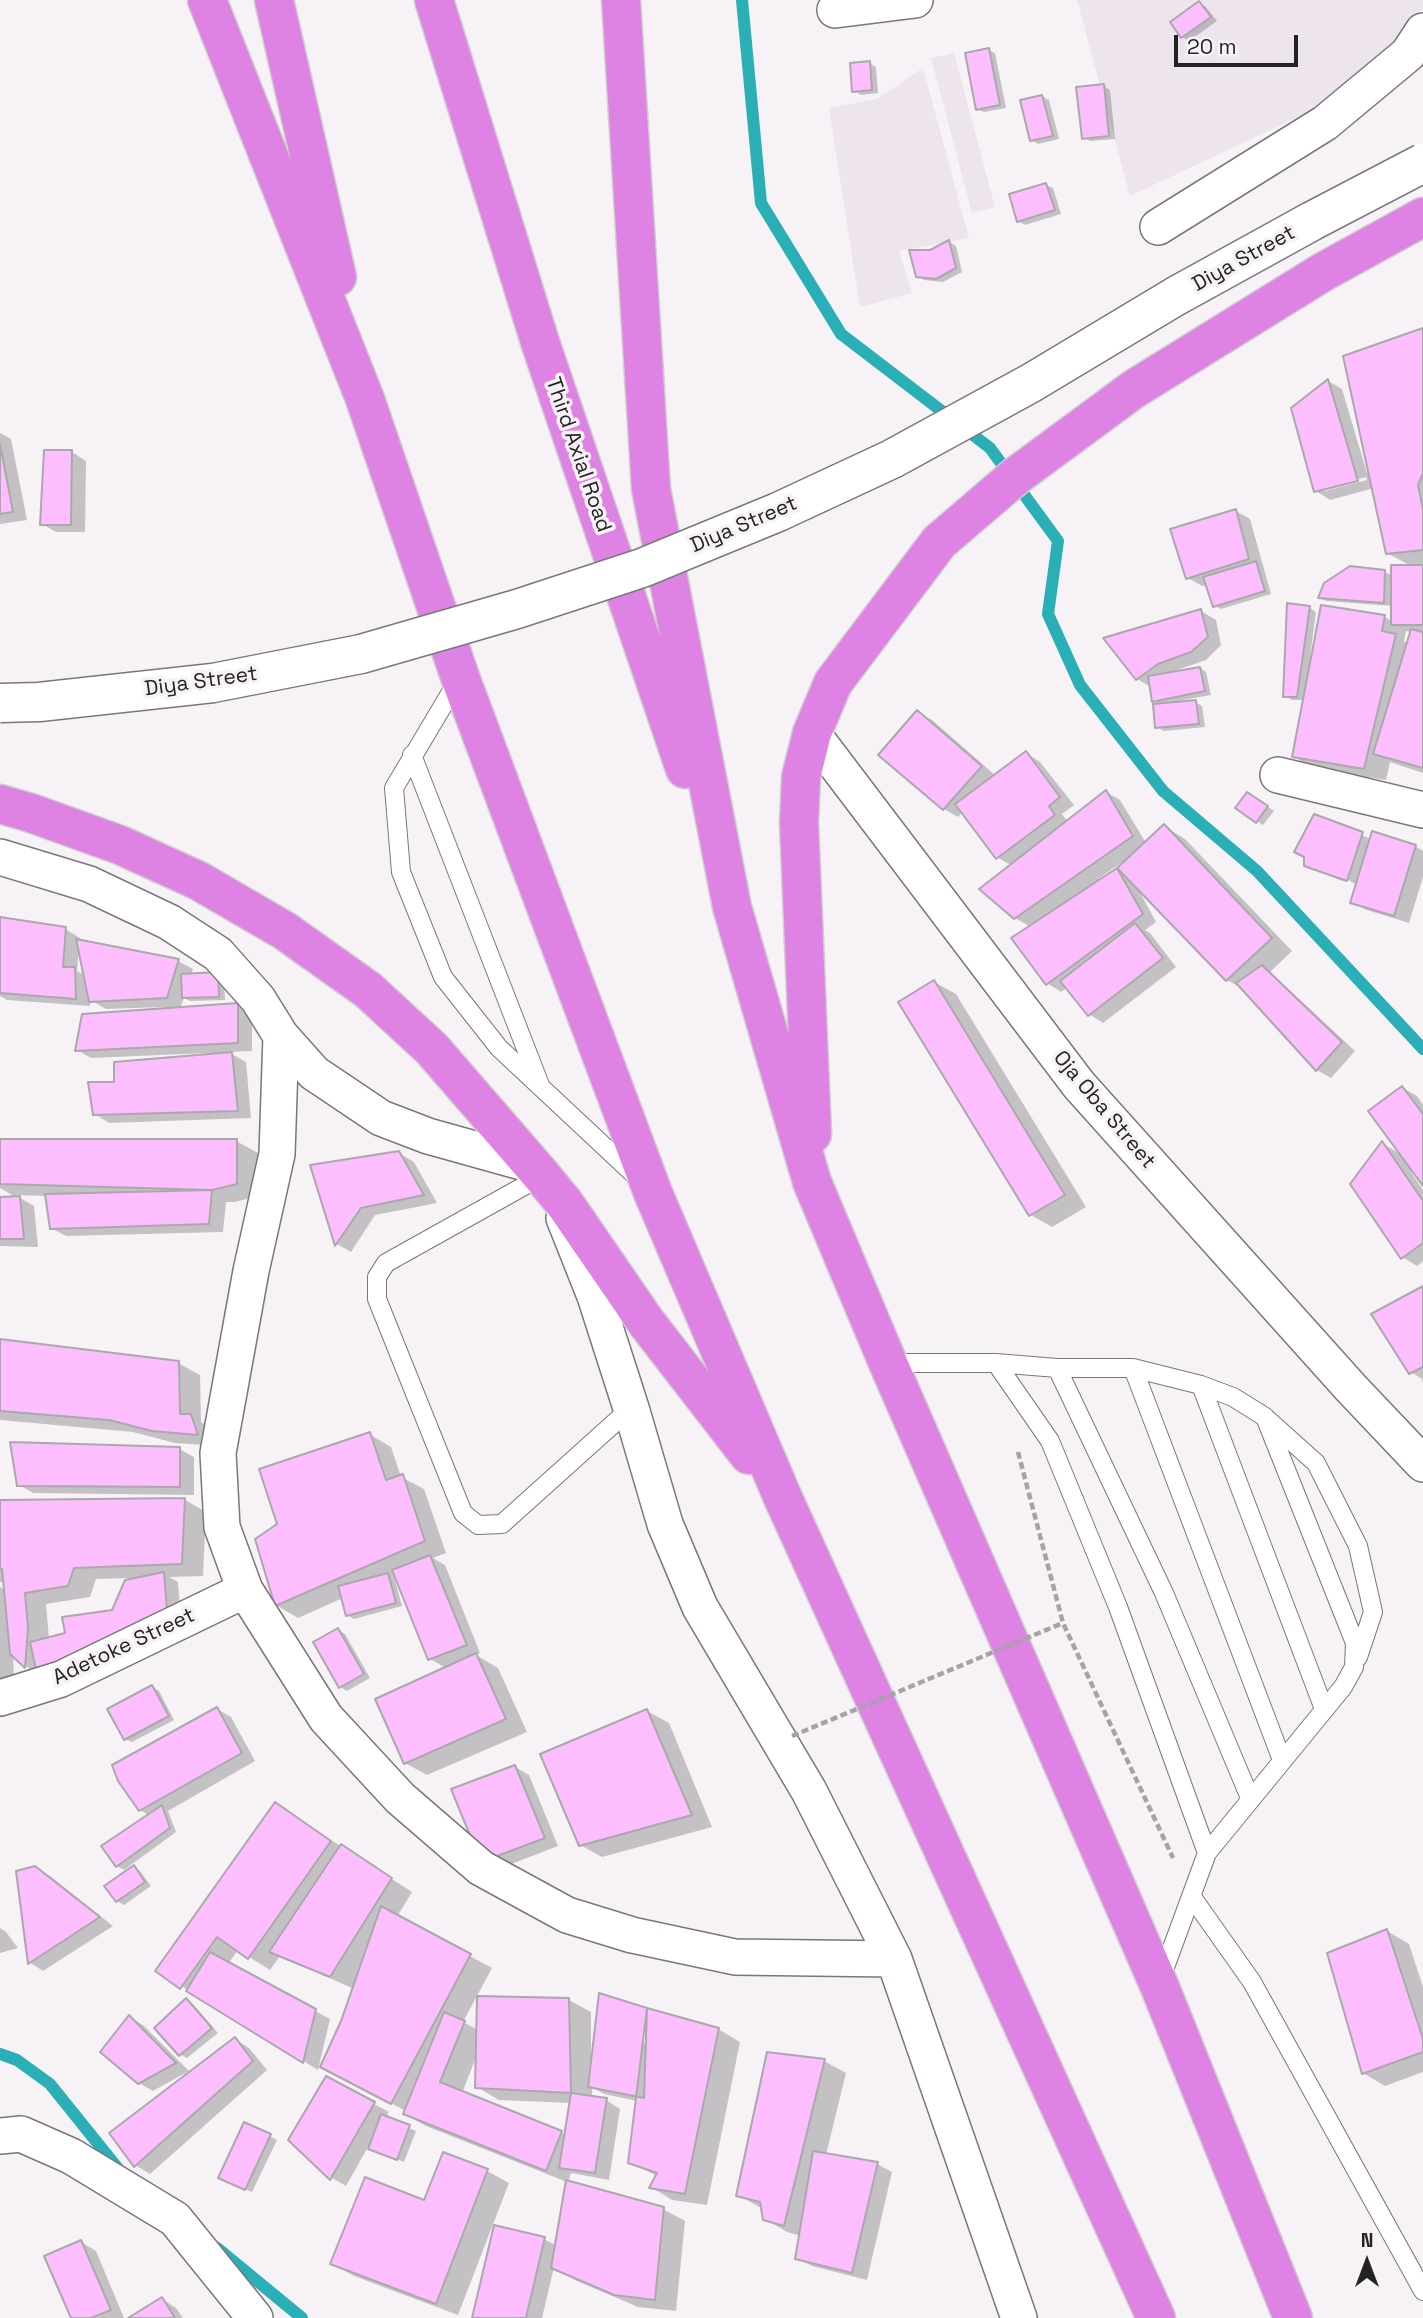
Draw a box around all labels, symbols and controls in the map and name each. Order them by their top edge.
scale bar [1178,21,1302,65]
text: 20 m [1187,33,1237,60]
street label: Diya Street [1188,220,1300,298]
street label: Third Axial Road [540,374,616,536]
street label: Diya Street [687,491,801,559]
street label: Diya Street [143,662,259,702]
street label: Oja Oba Street [1047,1046,1161,1174]
street label: Adetoke Street [49,1603,199,1691]
north arrow [1332,2227,1402,2297]
text: N [1361,2228,1373,2253]

